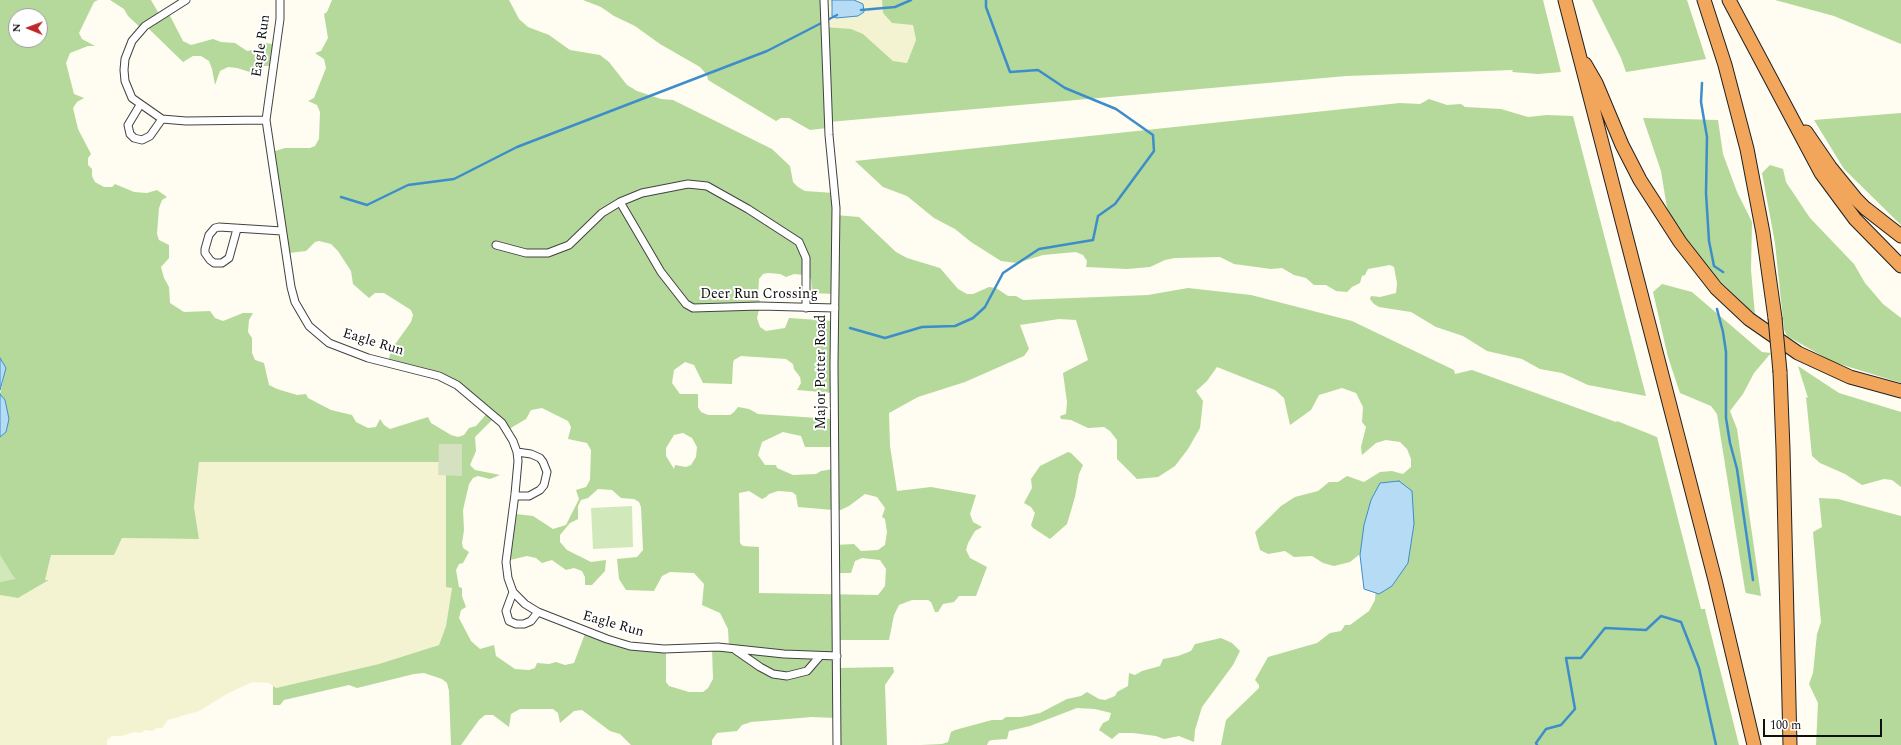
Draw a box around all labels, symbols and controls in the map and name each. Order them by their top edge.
north arrow [8,8,48,48]
street label: Eagle Run [249,14,275,78]
text: N [8,23,25,32]
street label: Deer Run Crossing [700,287,818,303]
street label: Major Potter Road [814,315,830,429]
street label: Eagle Run [340,326,406,360]
street label: Eagle Run [580,608,646,642]
scale bar [1765,711,1884,737]
text: 100 m [1770,716,1801,735]

